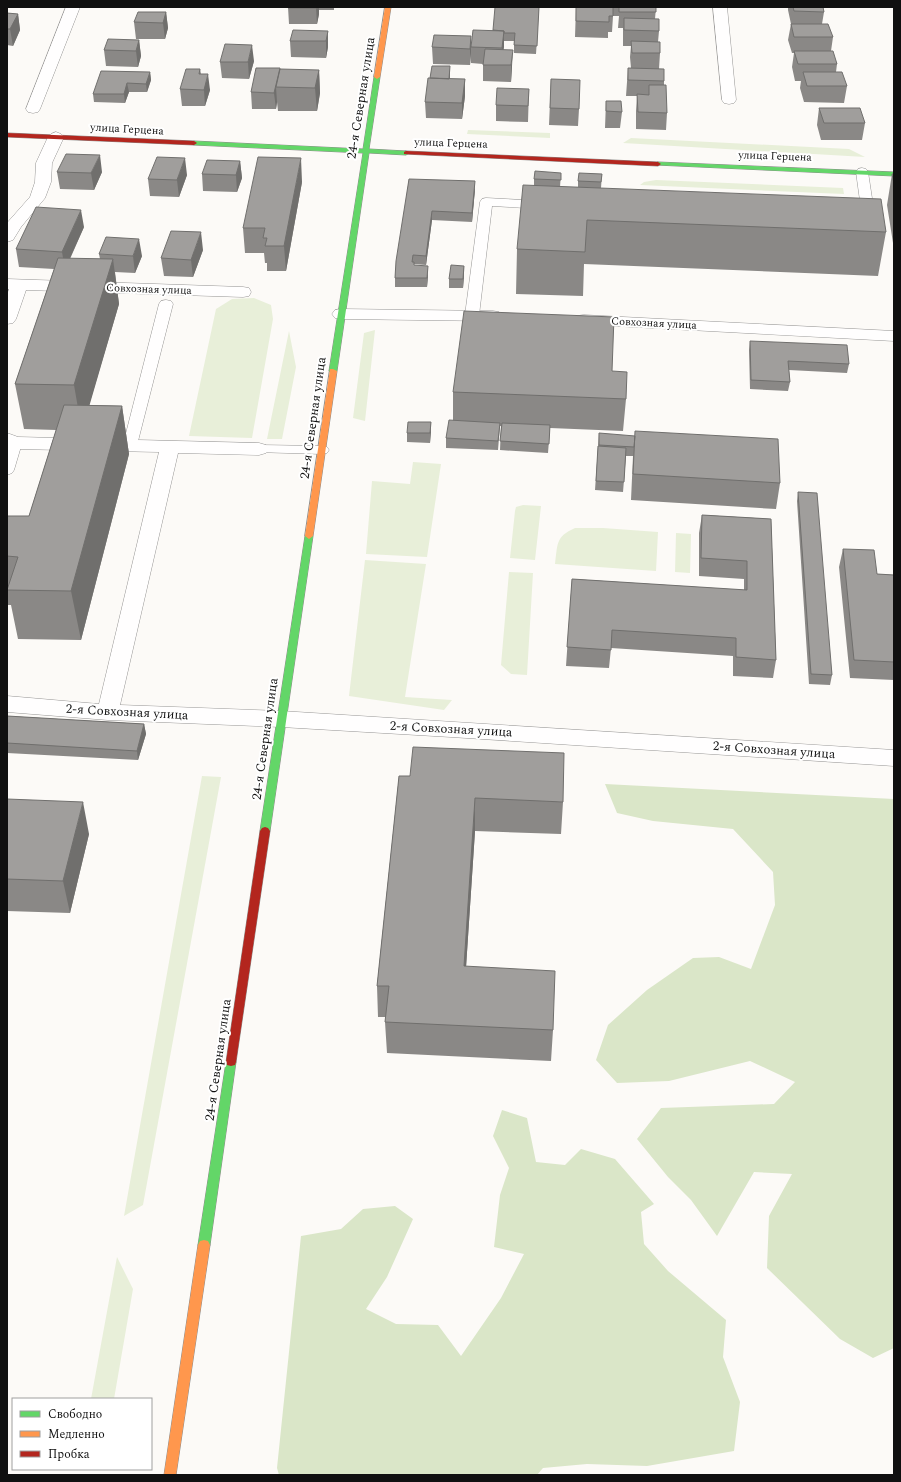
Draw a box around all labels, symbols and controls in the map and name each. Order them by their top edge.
street label: 24-я Северная улица [341,35,381,160]
street label: улица Герцена [89,119,165,139]
street label: улица Герцена [413,133,489,153]
street label: улица Герцена [737,146,813,166]
street label: Совхозная улица [106,279,193,299]
street label: Совхозная улица [611,312,698,334]
street label: 24-я Северная улица [295,355,332,480]
street label: 24-я Северная улица [247,676,284,801]
street label: 2-я Совхозная улица [65,699,190,725]
street label: 2-я Совхозная улица [389,716,514,742]
street label: 2-я Совхозная улица [712,736,837,764]
street label: 24-я Северная улица [200,997,237,1122]
legend [12,1398,152,1470]
text: Свободно [48,1405,102,1424]
text: Медленно [48,1425,105,1444]
text: Пробка [48,1445,90,1464]

